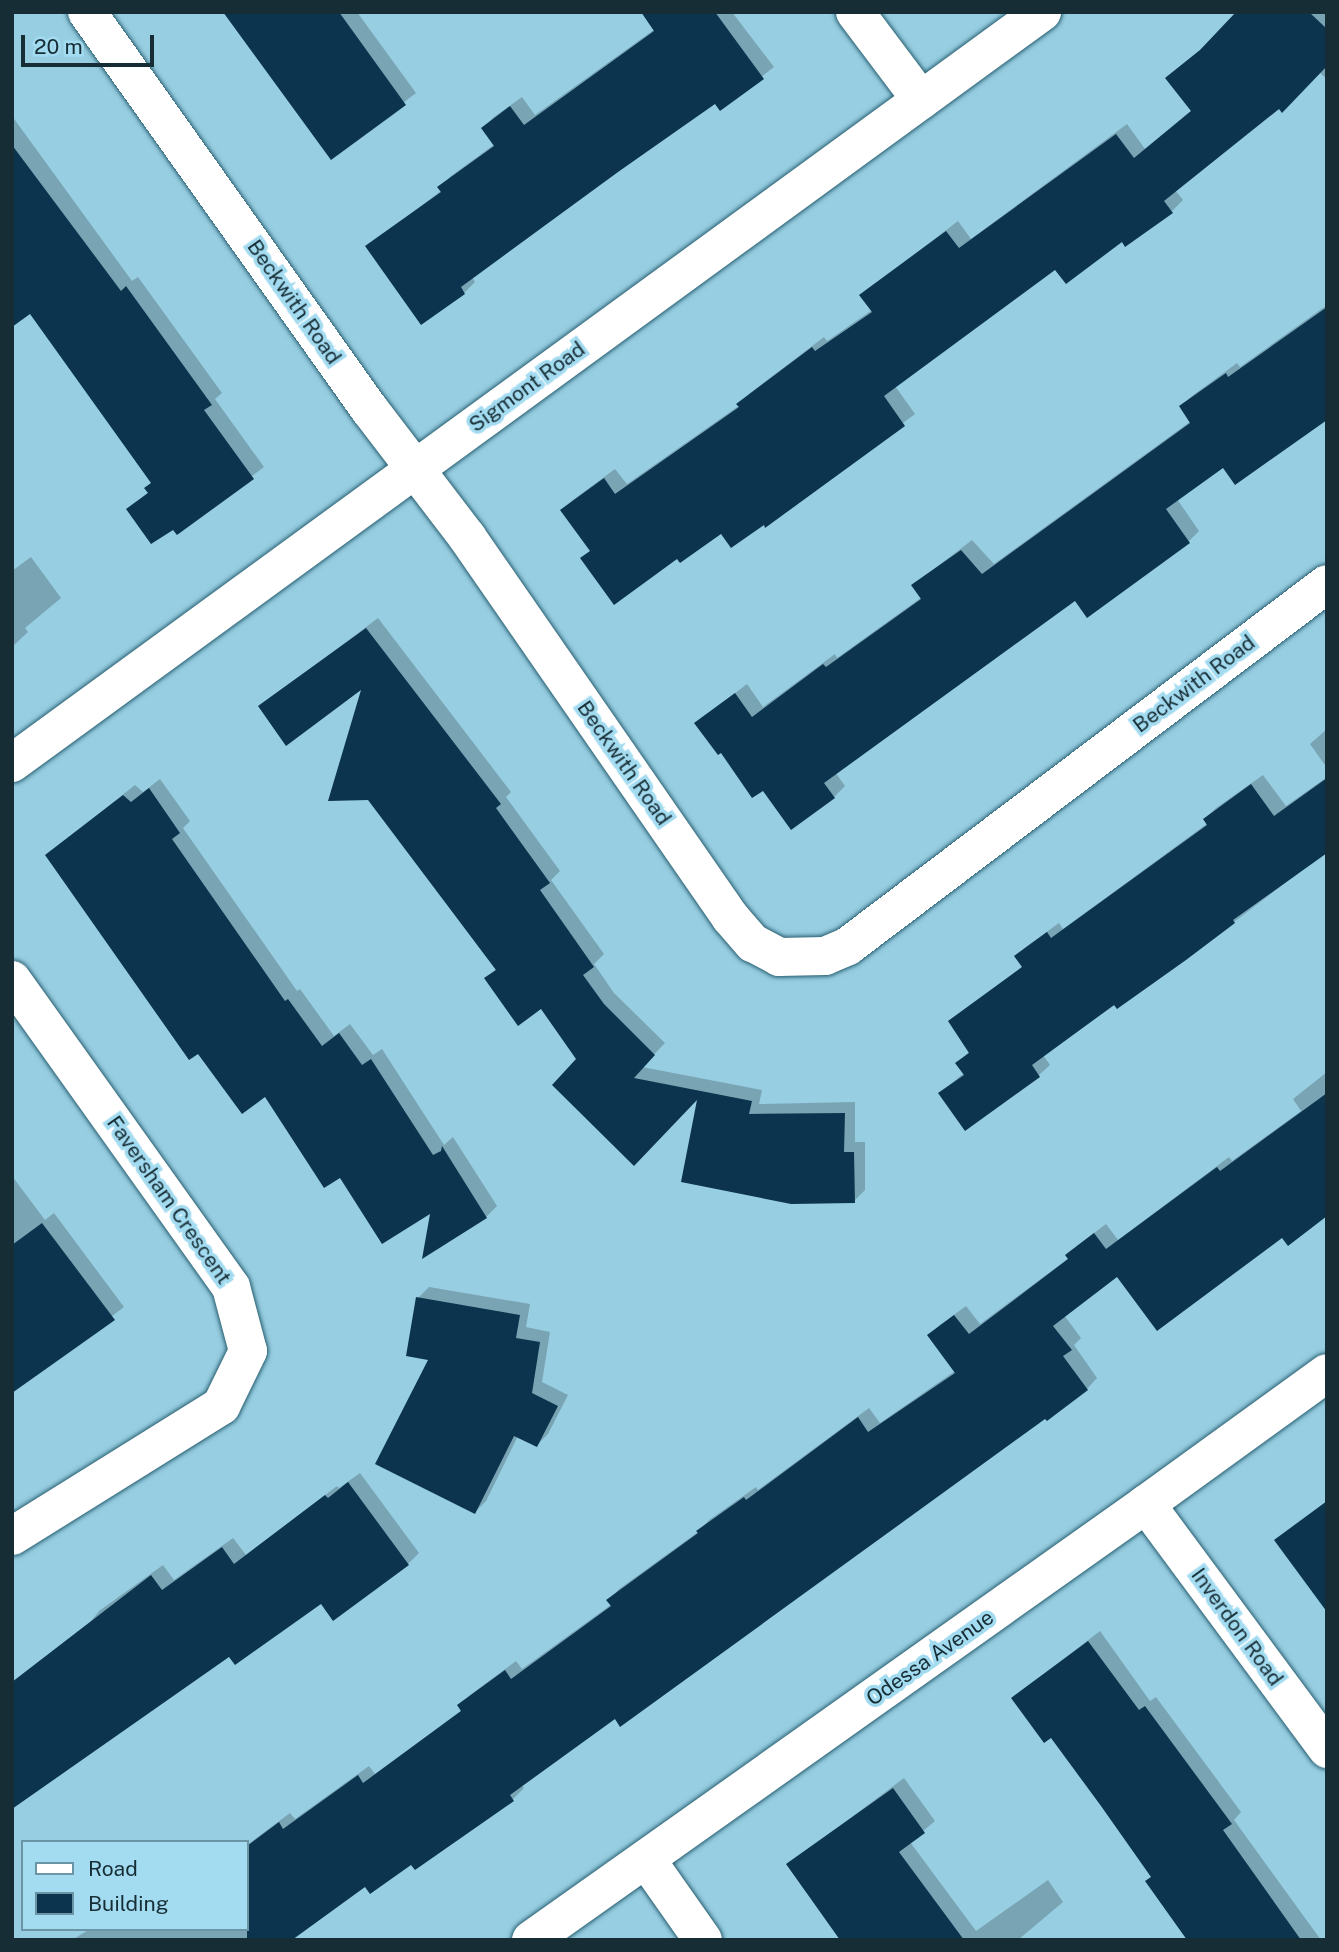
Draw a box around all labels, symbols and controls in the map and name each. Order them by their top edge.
scale bar [24,21,158,65]
text: 20 m [34,34,83,59]
street label: Beckwith Road [242,235,346,369]
street label: Sigmont Road [464,337,590,437]
street label: Beckwith Road [1128,630,1260,738]
street label: Beckwith Road [572,696,676,830]
street label: Faversham Crescent [101,1111,237,1289]
street label: Inverdon Road [1186,1563,1288,1691]
street label: Odessa Avenue [861,1605,999,1711]
legend [21,1840,248,1931]
text: Road [88,1856,138,1881]
text: Building [88,1891,169,1916]

